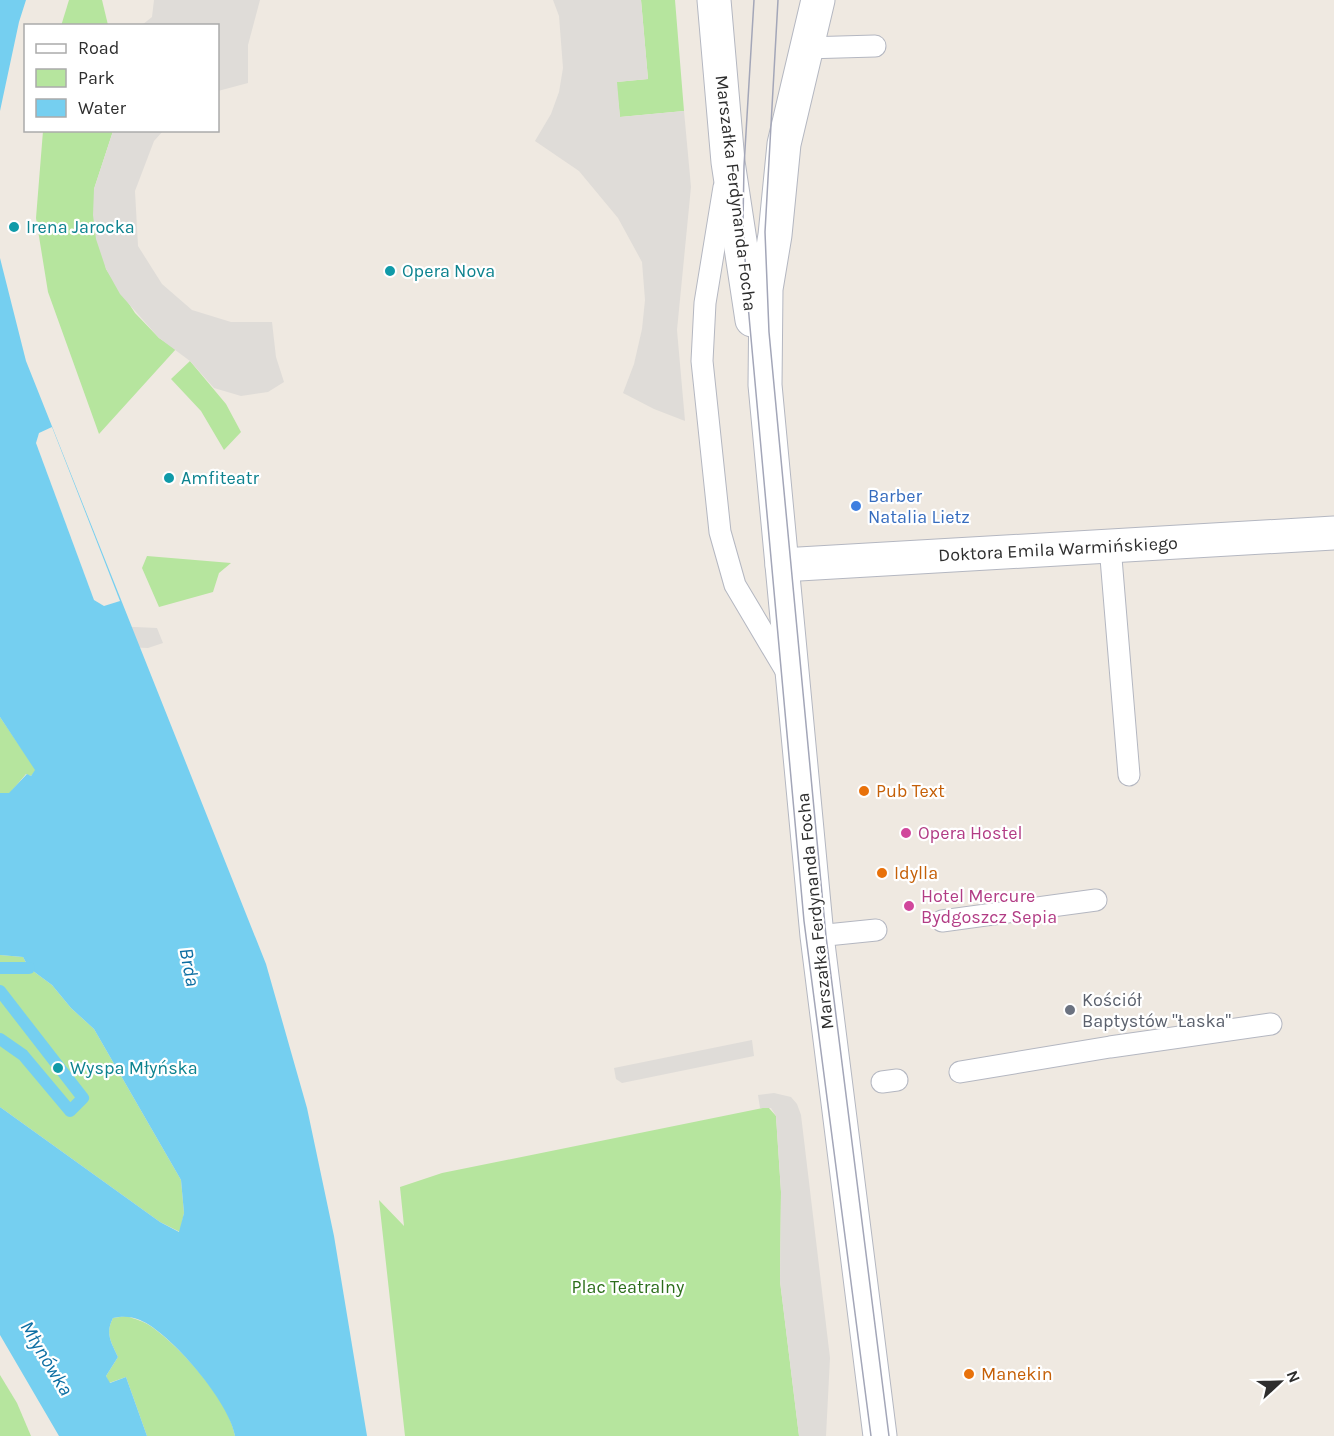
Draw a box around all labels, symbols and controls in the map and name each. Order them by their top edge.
legend [24,24,219,132]
text: Road [78,37,119,59]
text: Park [78,67,115,89]
street label: Marszałka Ferdynanda Focha [711,74,761,312]
text: Water [78,97,126,119]
place label: Irena Jarocka [26,216,135,238]
marker: Irena Jarocka [7,220,21,234]
place label: Opera Nova [402,260,495,282]
marker: Opera Nova [383,264,397,278]
place label: Amfiteatr [181,467,259,489]
marker: Amfiteatr [162,471,176,485]
place label: Barber Natalia Lietz [868,485,970,528]
marker: Barber Natalia Lietz [849,499,863,513]
street label: Doktora Emila Warmińskiego [938,532,1178,566]
place label: Pub Text [876,780,945,802]
marker: Pub Text [857,784,871,798]
street label: Marszałka Ferdynanda Focha [792,792,838,1030]
place label: Opera Hostel [918,822,1022,844]
marker: Opera Hostel [899,826,913,840]
place label: Idylla [894,862,938,884]
marker: Idylla [875,866,889,880]
place label: Hotel Mercure Bydgoszcz Sepia [921,885,1057,928]
marker: Hotel Mercure Bydgoszcz Sepia [902,899,916,913]
water label: Brda [175,946,205,988]
place label: Kościół Baptystów "Łaska" [1082,989,1231,1032]
marker: Kościół Baptystów "Łaska" [1063,1003,1077,1017]
place label: Wyspa Młyńska [70,1057,198,1079]
marker: Wyspa Młyńska [51,1061,65,1075]
park label: Plac Teatralny [572,1276,685,1298]
water label: Młynówka [15,1317,78,1400]
north arrow [1250,1352,1310,1412]
place label: Manekin [981,1363,1053,1385]
marker: Manekin [962,1367,976,1381]
text: N [1282,1368,1304,1385]

